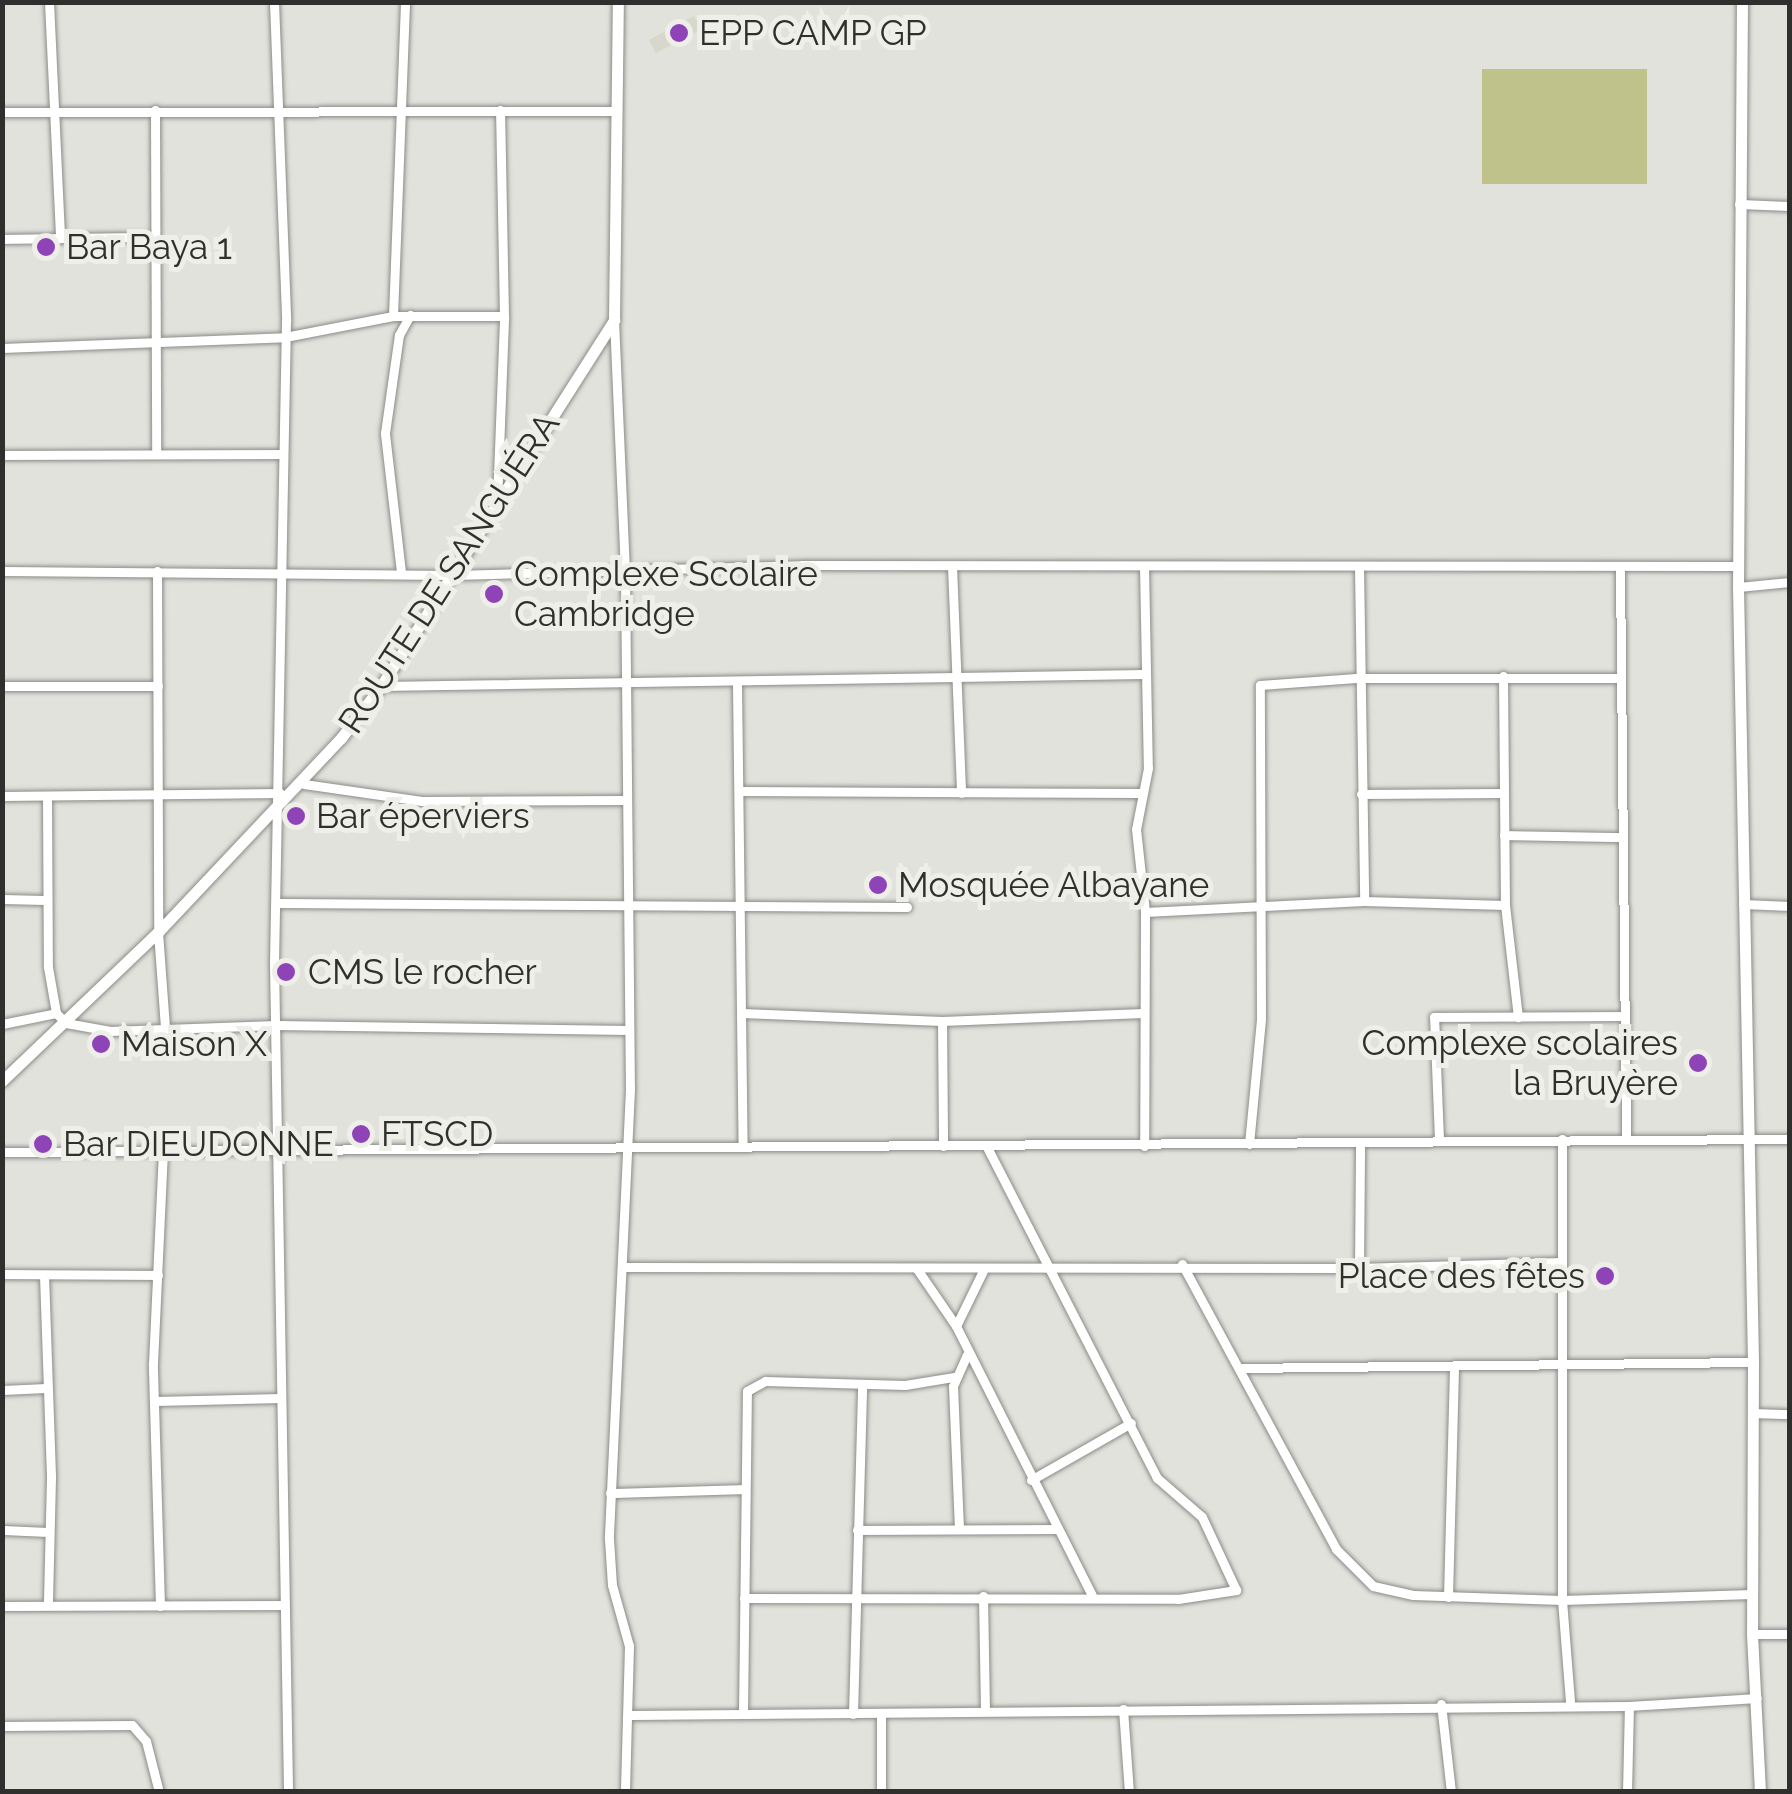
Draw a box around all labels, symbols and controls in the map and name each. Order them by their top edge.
place label: EPP CAMP GP [699,12,928,54]
marker: EPP CAMP GP [668,22,690,44]
place label: Bar Baya 1 [66,226,233,268]
marker: Bar Baya 1 [35,236,57,258]
street label: ROUTE DE SANGUÉRA [330,405,568,741]
place label: Complexe Scolaire Cambridge [514,553,818,635]
marker: Complexe Scolaire Cambridge [483,583,505,605]
place label: Bar éperviers [316,795,531,837]
marker: Bar éperviers [285,805,307,827]
place label: Mosquée Albayane [898,864,1210,906]
marker: Mosquée Albayane [867,874,889,896]
place label: CMS le rocher [308,951,537,993]
marker: CMS le rocher [273,959,299,985]
place label: Complexe scolaires la Bruyère [1362,1022,1678,1104]
place label: Maison X [121,1023,267,1065]
marker: Maison X [90,1033,112,1055]
marker: Complexe scolaires la Bruyère [1687,1052,1709,1074]
place label: FTSCD [381,1113,493,1155]
place label: Bar DIEUDONNE [63,1123,335,1165]
marker: FTSCD [350,1123,372,1145]
marker: Bar DIEUDONNE [32,1133,54,1155]
place label: Place des fêtes [1338,1255,1585,1297]
marker: Place des fêtes [1594,1265,1616,1287]

